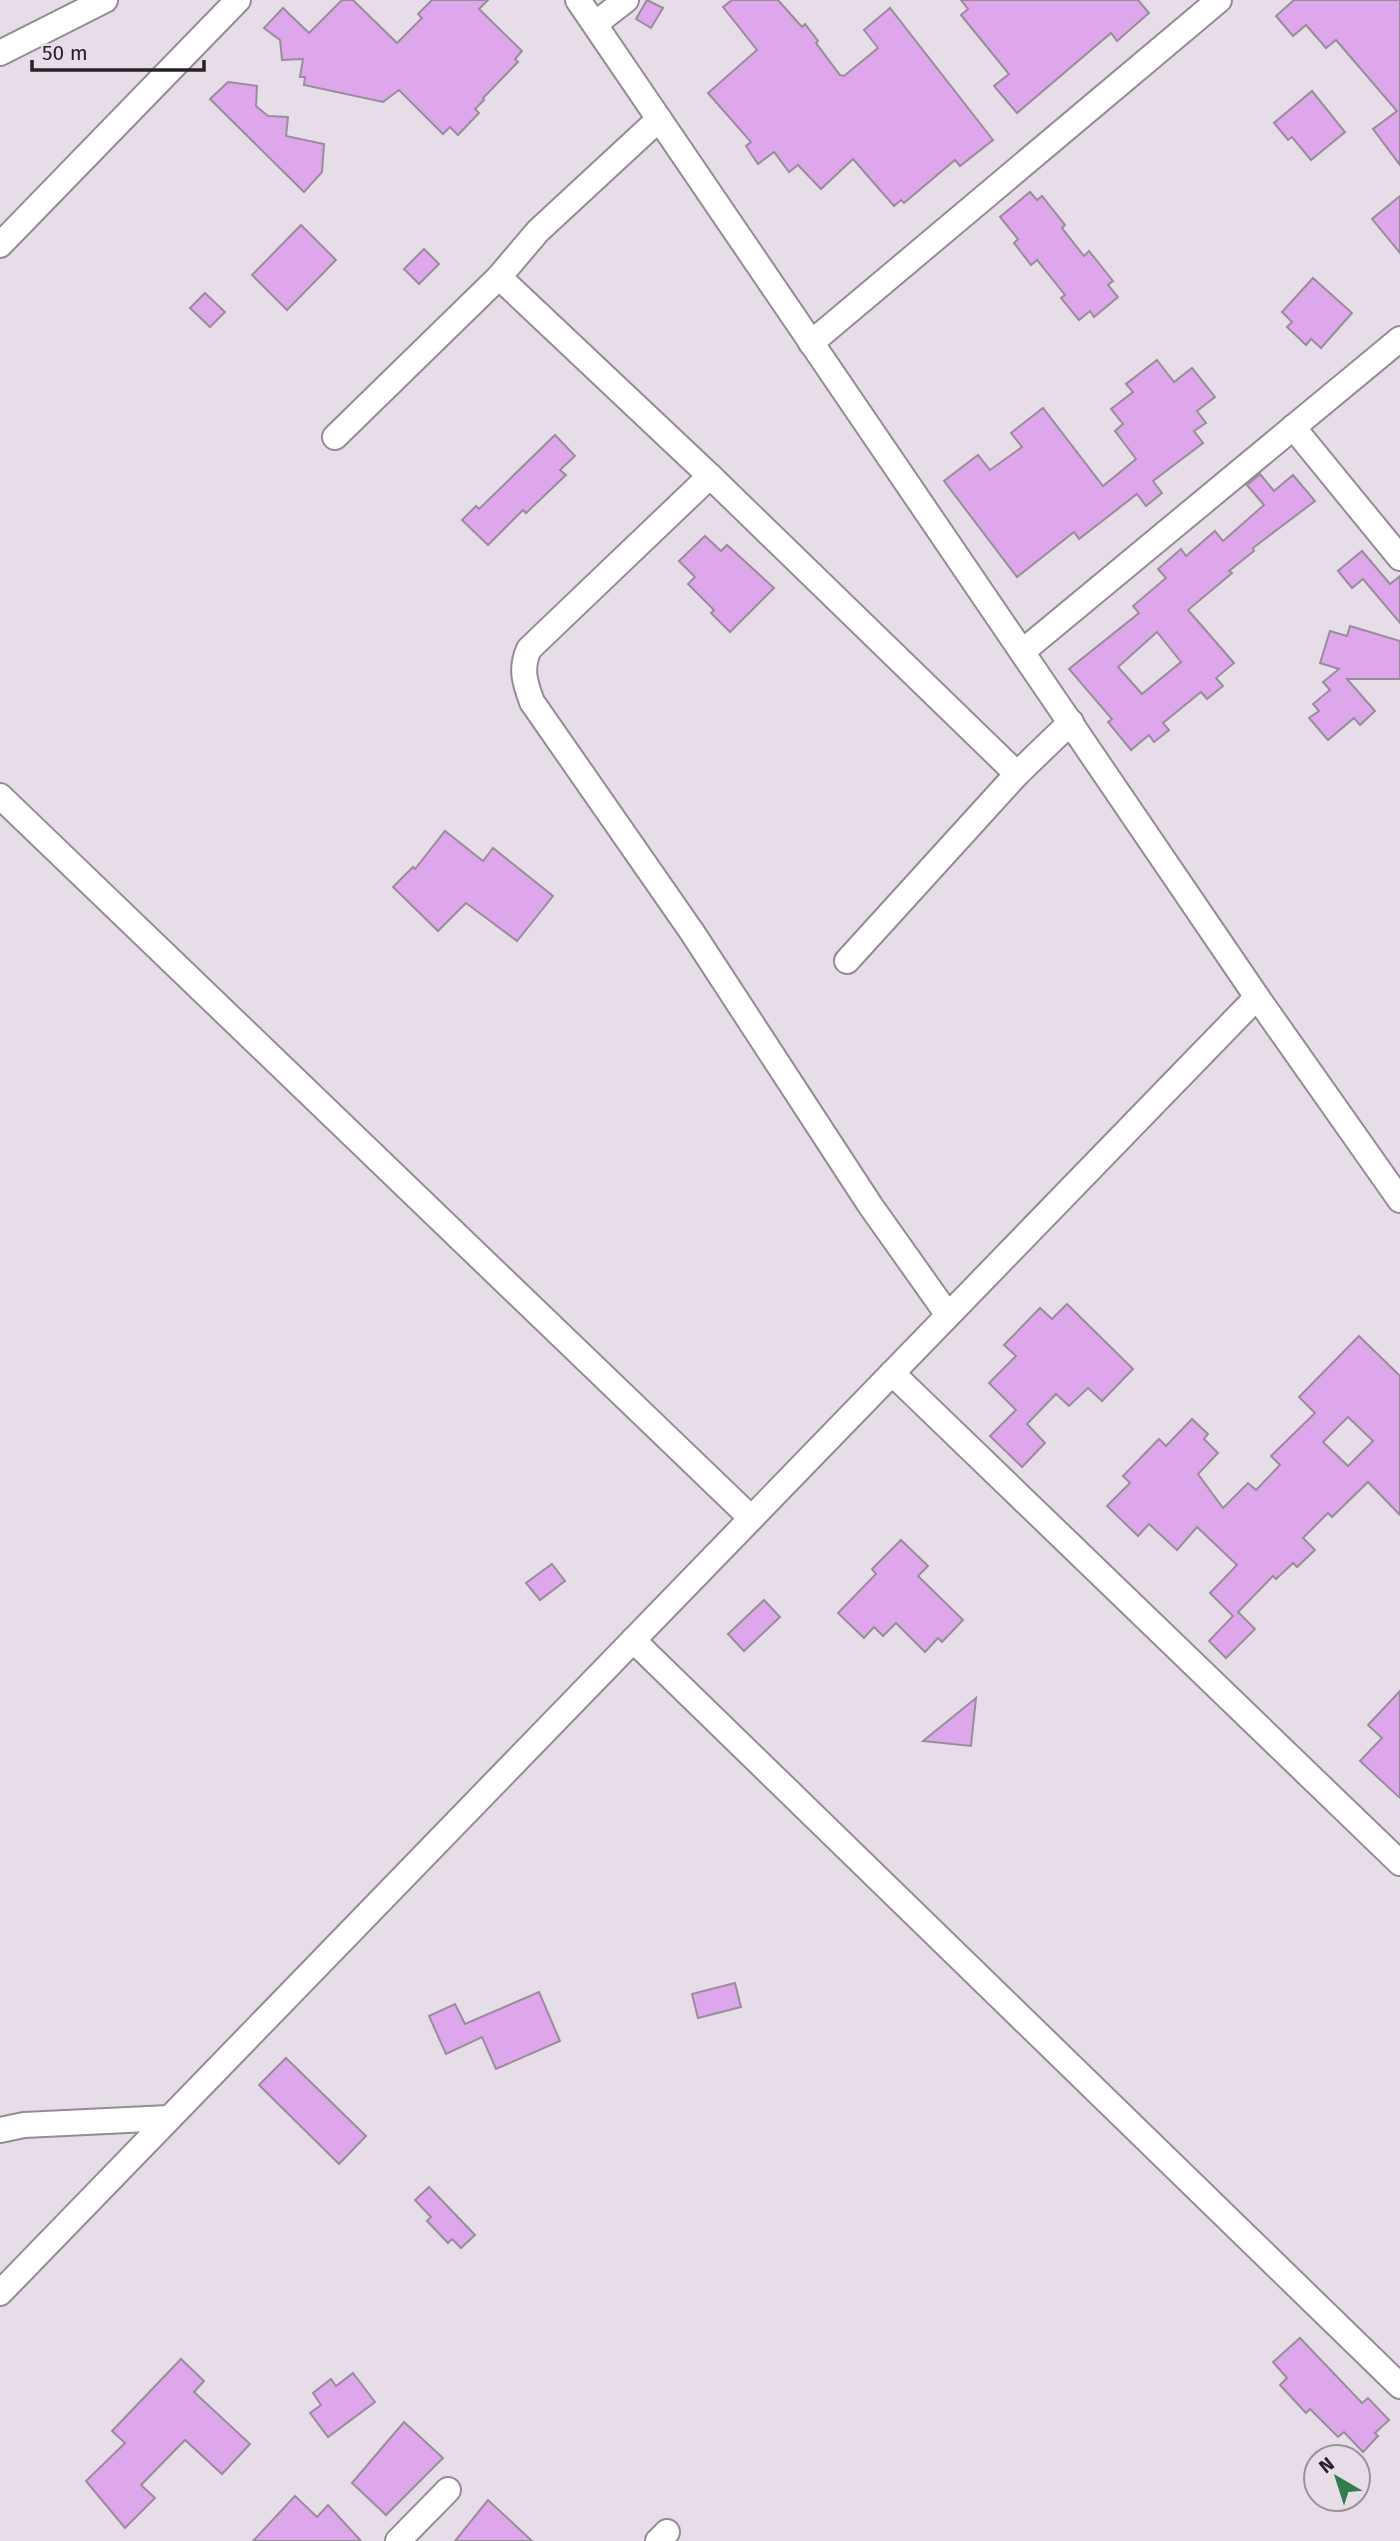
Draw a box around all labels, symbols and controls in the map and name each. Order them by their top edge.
scale bar [32,28,203,72]
text: 50 m [42,40,88,66]
north arrow [1302,2443,1372,2513]
text: N [1314,2452,1339,2478]

